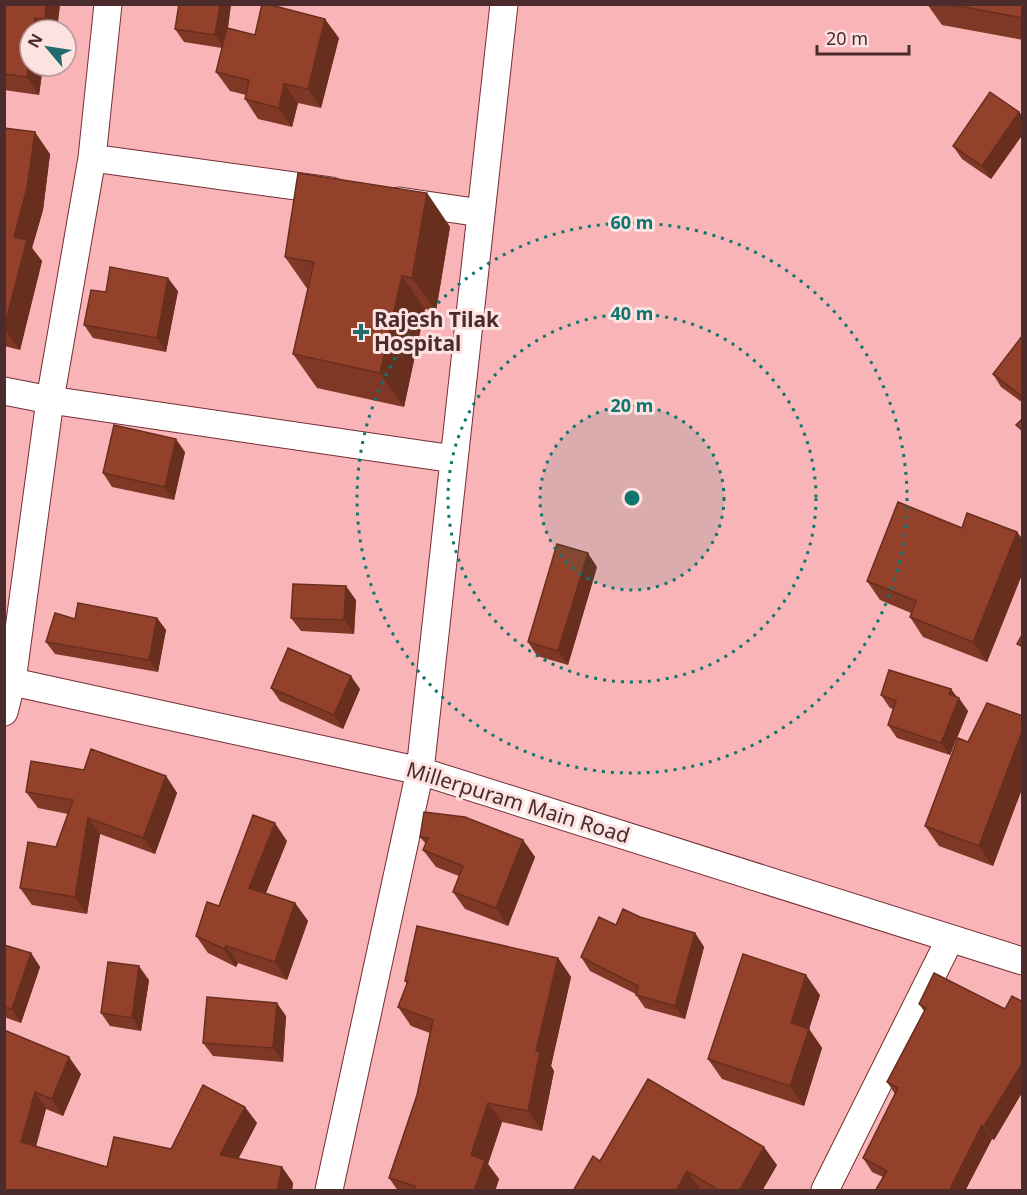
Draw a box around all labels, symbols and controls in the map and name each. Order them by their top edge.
north arrow [18,18,78,78]
scale bar [817,18,908,56]
text: 20 m [826,26,868,50]
text: N [22,30,48,52]
text: 60 m [611,210,653,234]
text: 40 m [611,301,653,325]
place label: Rajesh Tilak Hospital [374,305,500,357]
marker: Rajesh Tilak Hospital [352,323,370,341]
text: 20 m [611,393,653,417]
centre of rings [622,488,642,508]
street label: Millerpuram Main Road [403,755,633,849]

